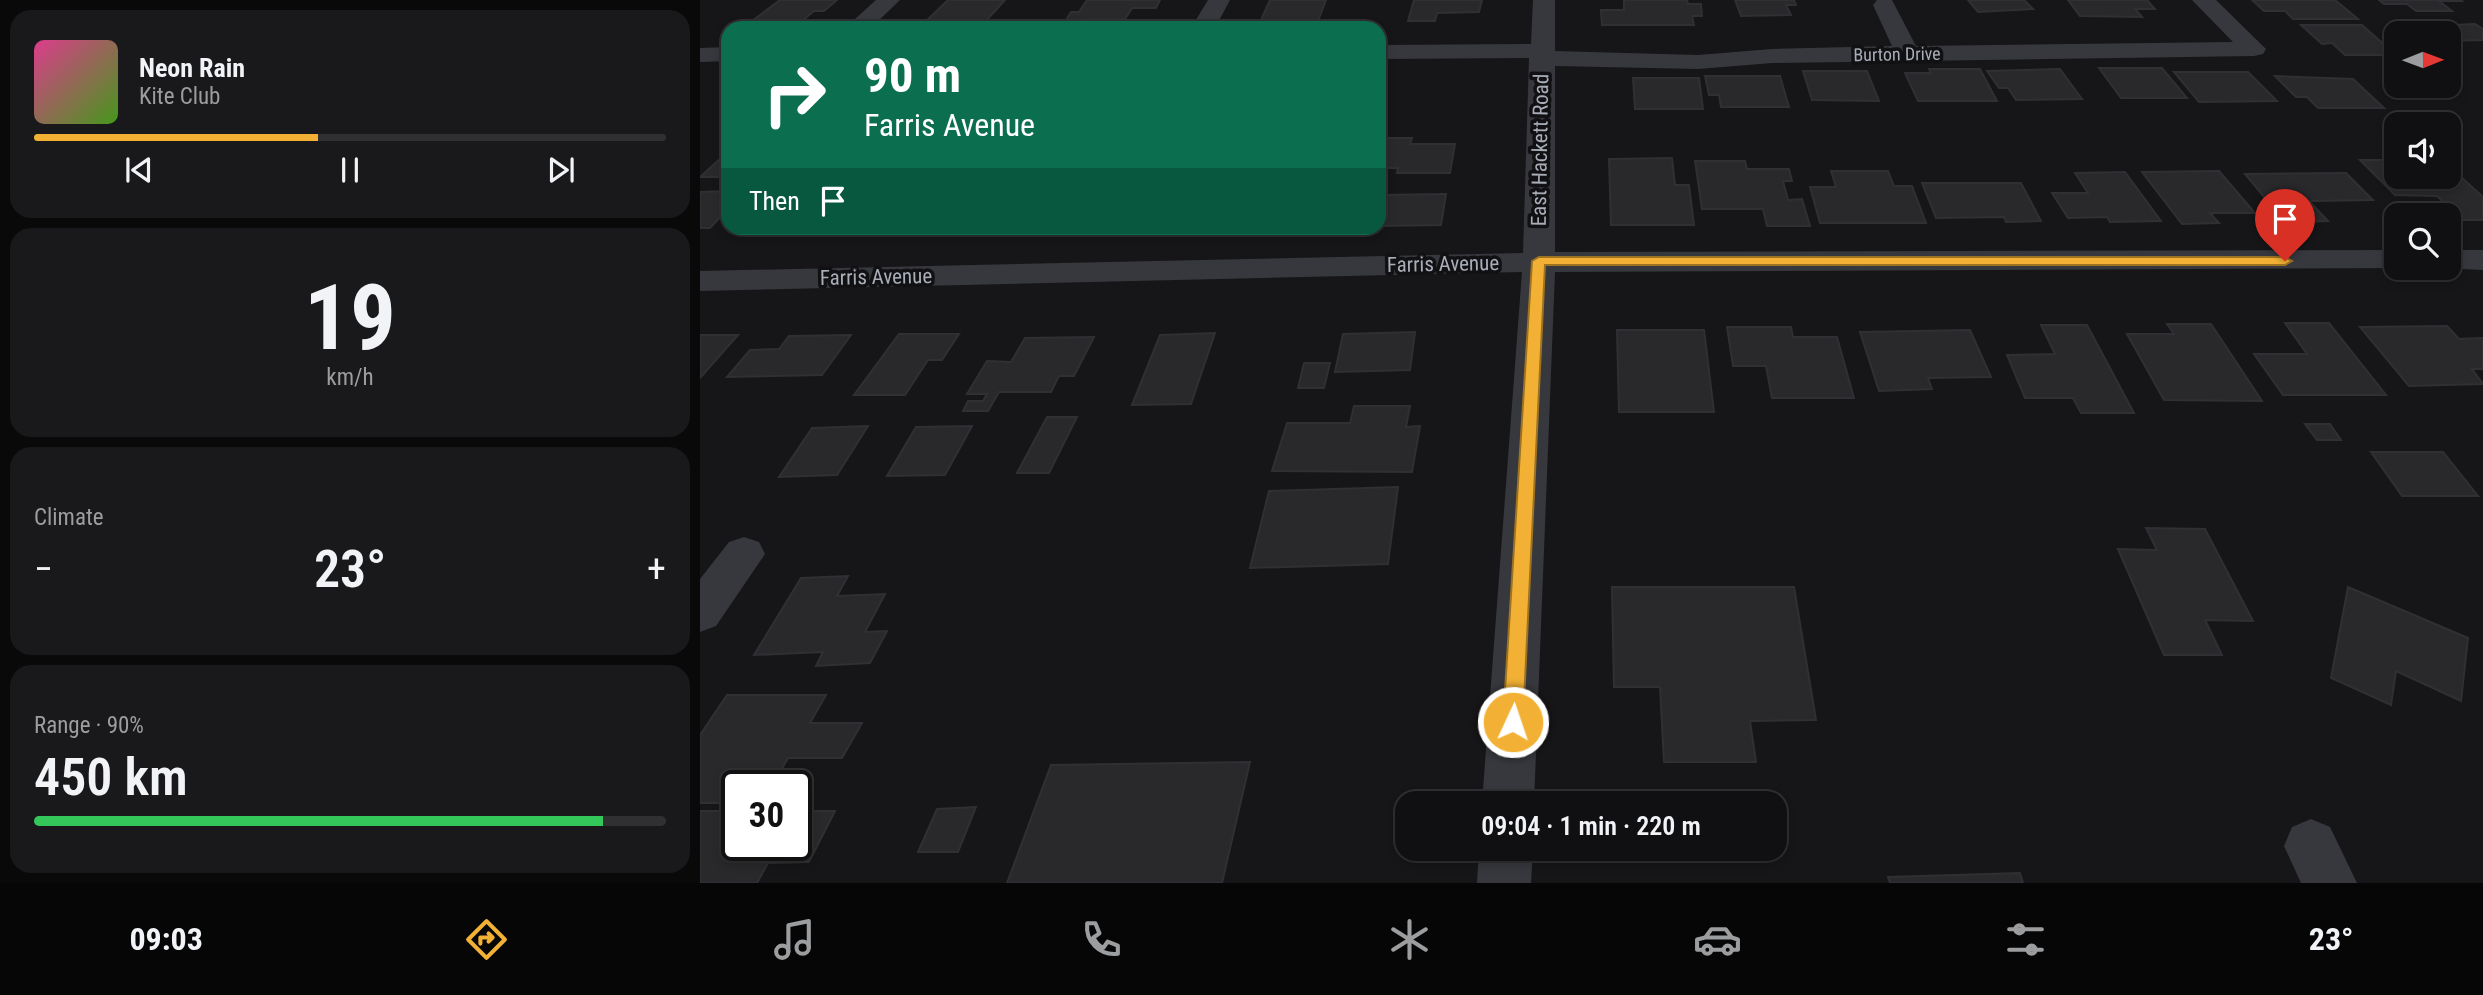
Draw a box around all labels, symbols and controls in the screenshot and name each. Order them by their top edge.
north arrow [2384,21,2460,98]
map controls [2384,21,2461,280]
street label: Burton Drive [1853,43,1941,65]
text: 90 m [864,47,961,104]
icon: right [749,49,840,140]
text: Neon Rain [139,53,245,83]
street label: East Hackett Road [1527,74,1553,226]
text: Kite Club [139,83,220,110]
text: Farris Avenue [864,106,1035,144]
button: sound [2384,112,2461,189]
icon: previous [120,151,158,189]
icon: pause [331,151,369,189]
icon: next [542,151,580,189]
icon: arrive [814,182,852,220]
text: Then [749,186,800,216]
pin [2255,189,2315,261]
icon: arrive [2266,200,2304,238]
button: search [2384,203,2461,280]
street label: Farris Avenue [1387,251,1499,277]
street label: Farris Avenue [820,264,932,290]
text: 19 [304,265,396,371]
text: km/h [326,364,374,391]
text: Climate [34,504,104,531]
text: 23° [314,539,386,600]
text: − [34,547,53,591]
text: + [647,547,666,591]
position arrow [1476,685,1550,759]
text: Range · 90% [34,712,144,739]
text: 450 km [34,747,188,808]
speed limit sign: 30 [721,770,812,861]
text: 09:04 · 1 min · 220 m [1481,811,1701,841]
icon: directions [462,915,511,964]
icon: music [770,915,819,964]
icon: phone [1077,915,1126,964]
icon: climate [1385,915,1434,964]
icon: car [1693,915,1742,964]
icon: filters [2001,915,2050,964]
text: 09:03 [129,920,203,958]
text: 23° [2309,920,2354,958]

